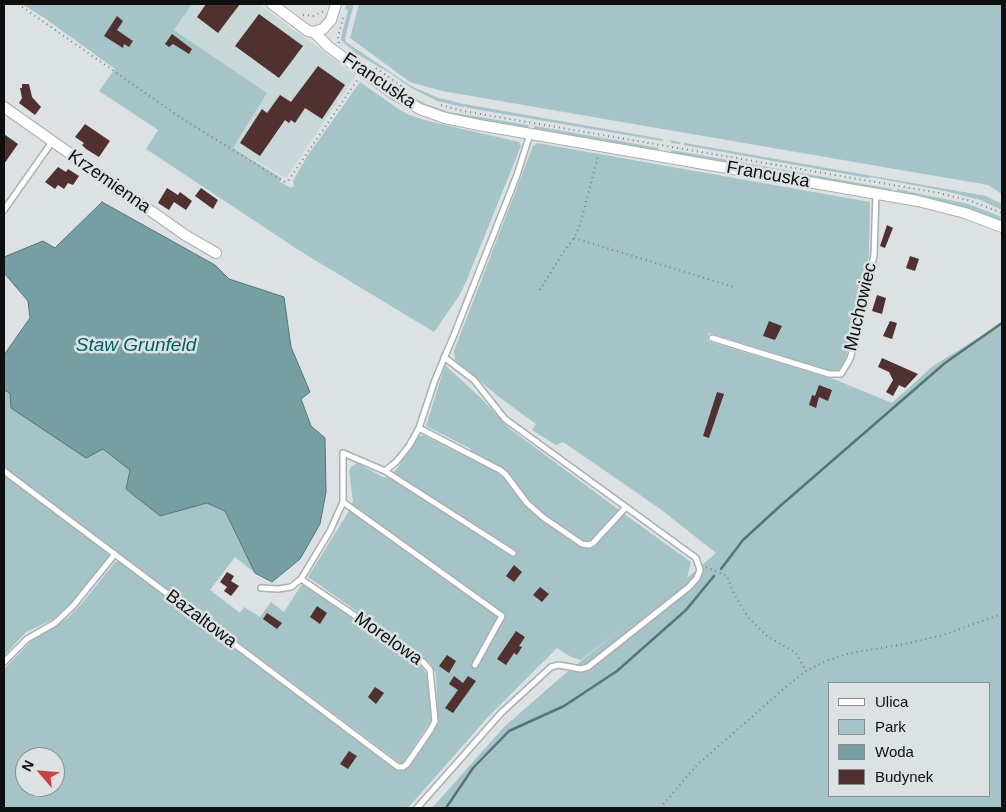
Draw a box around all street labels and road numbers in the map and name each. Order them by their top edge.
street label: Francuska [338,49,420,113]
street label: Krzemienna [63,146,155,218]
street label: Francuska [725,157,811,193]
street label: Muchowiec [840,261,882,353]
street label: Bazaltowa [161,585,241,653]
street label: Morelowa [350,608,426,670]

